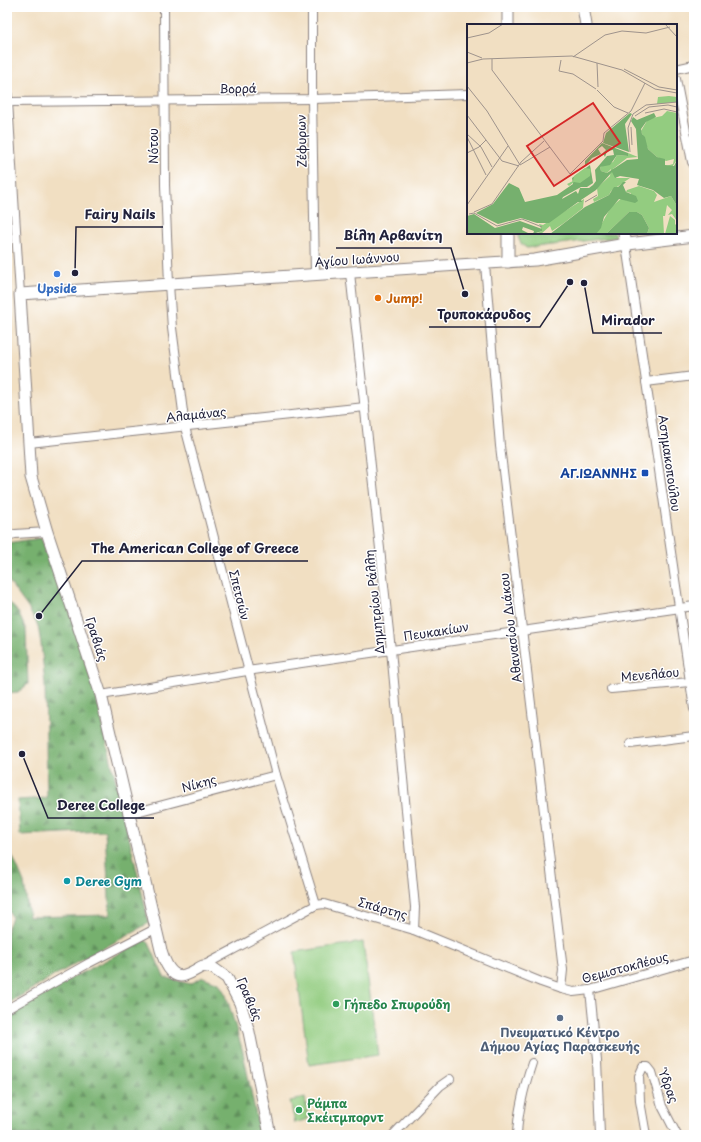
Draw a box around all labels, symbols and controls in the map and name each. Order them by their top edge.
inset map [467,24,677,234]
street label: Βορρά [219,79,257,97]
street label: Ζέφυρων [292,114,310,168]
street label: Νότου [144,128,162,164]
callout: Fairy Nails [76,202,163,227]
text: Fairy Nails [84,204,156,223]
callout: Βίλη Αρβανίτη [336,223,451,248]
text: Βίλη Αρβανίτη [344,225,442,244]
street label: Αγίου Ιωάννου [314,247,400,271]
marker: Upside [52,269,62,279]
place label: Upside [37,279,78,297]
place label: Jump! [386,289,423,307]
marker: Jump! [373,293,383,303]
callout: Τρυποκάρυδος [429,302,540,327]
text: Τρυποκάρυδος [437,304,531,323]
callout: Mirador [593,308,662,333]
text: Mirador [601,310,655,329]
street label: Αλαμάνας [165,402,227,426]
street label: Ασημακοπούλου [654,413,686,513]
place label: ΑΓ.ΙΩΑΝΝΗΣ [560,464,638,482]
marker: ΑΓ.ΙΩΑΝΝΗΣ [640,468,650,478]
callout: The American College of Greece [82,536,308,561]
text: The American College of Greece [91,538,299,557]
street label: Δημητρίου Ράλλη [360,549,388,655]
street label: Σπετσών [225,568,255,622]
street label: Αθανασίου Διάκου [494,572,526,684]
street label: Γραβιάς [81,614,113,664]
street label: Πευκακίων [402,617,470,645]
street label: Μενελάου [620,662,680,686]
street label: Νίκης [180,770,218,796]
callout: Deree College [48,793,154,818]
text: Deree College [57,795,145,814]
place label: Deree Gym [75,872,142,890]
marker: Deree Gym [62,876,72,886]
street label: Σπάρτης [356,892,410,924]
street label: Θεμιστοκλέους [580,947,670,987]
street label: Γραβιάς [233,974,267,1024]
place label: Γήπεδο Σπυρούδη [344,995,451,1013]
marker: Γήπεδο Σπυρούδη [331,999,341,1009]
marker: Πνευματικό Κέντρο Δήμου Αγίας Παρασκευής [555,1013,565,1023]
place label: Πνευματικό Κέντρο Δήμου Αγίας Παρασκευής [480,1023,640,1055]
street label: Ύδρας [654,1065,684,1105]
place label: Ράμπα Σκέιτμπορντ [307,1094,384,1126]
marker: Ράμπα Σκέιτμπορντ [294,1105,304,1115]

